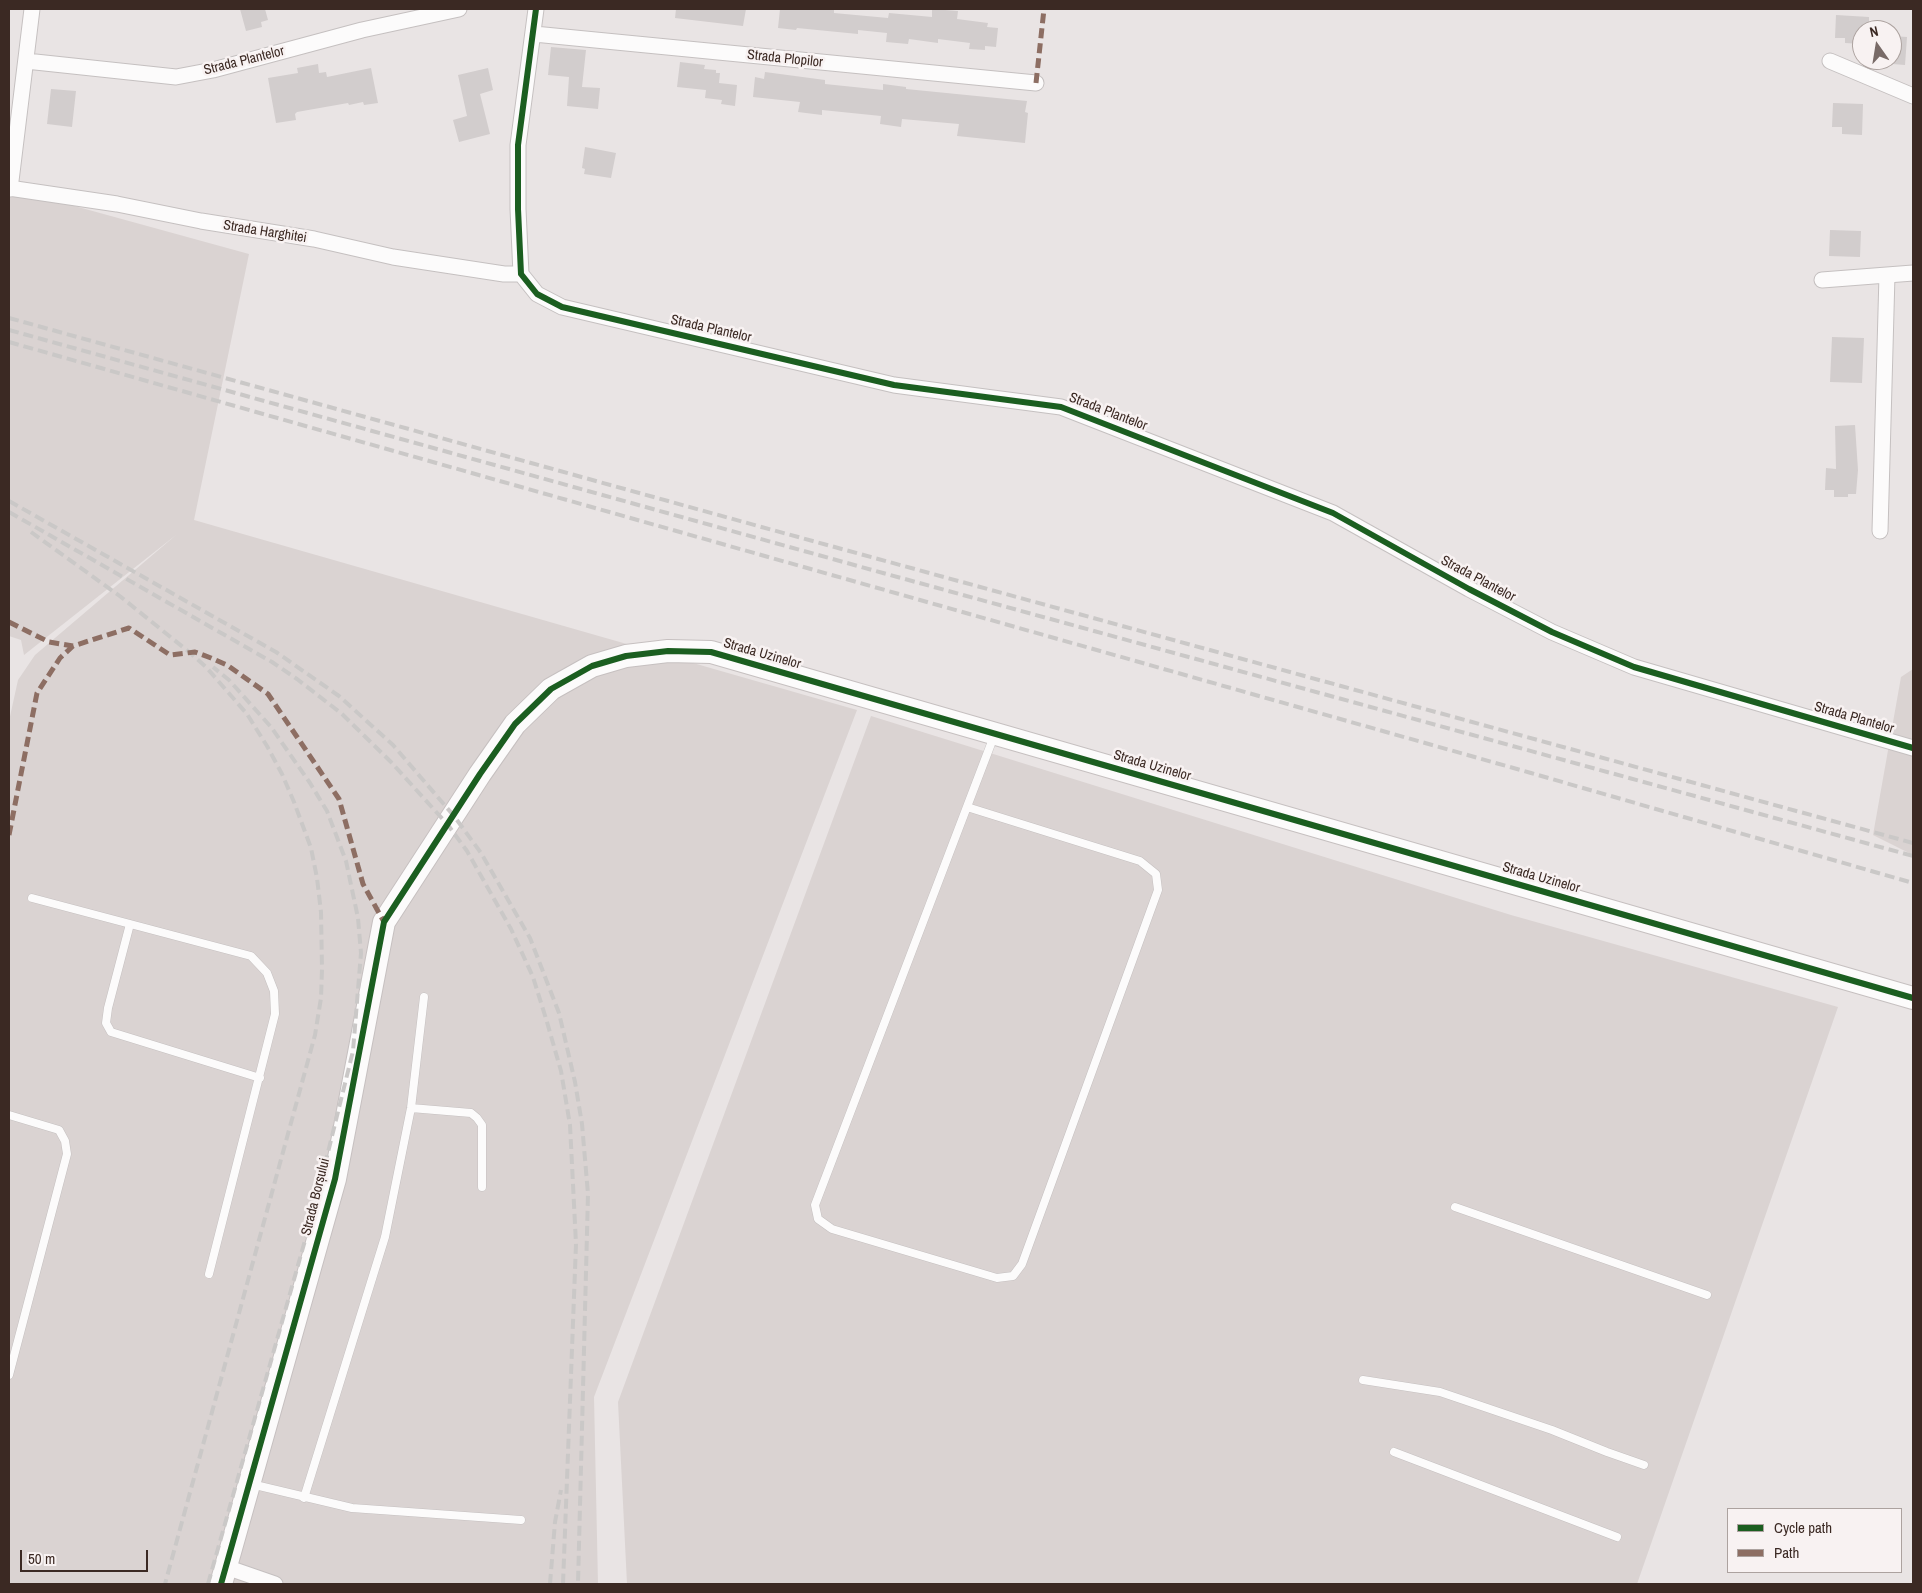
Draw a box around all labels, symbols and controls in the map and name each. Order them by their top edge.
north arrow [1852,20,1902,70]
text: N [1868,22,1880,41]
street label: Strada Plantelor [202,43,286,79]
street label: Strada Plopilor [746,47,824,71]
street label: Strada Harghitei [222,217,308,247]
street label: Strada Plantelor [669,312,753,346]
street label: Strada Plantelor [1067,389,1149,435]
street label: Strada Plantelor [1438,552,1518,606]
street label: Strada Uzinelor [721,635,803,673]
street label: Strada Plantelor [1812,699,1896,737]
street label: Strada Uzinelor [1111,747,1193,785]
street label: Strada Uzinelor [1500,859,1582,897]
street label: Strada Borșului [298,1157,334,1237]
legend [1727,1508,1902,1573]
text: Cycle path [1774,1517,1832,1538]
scale bar [22,1540,150,1572]
text: Path [1774,1542,1799,1563]
text: 50 m [28,1548,55,1569]

